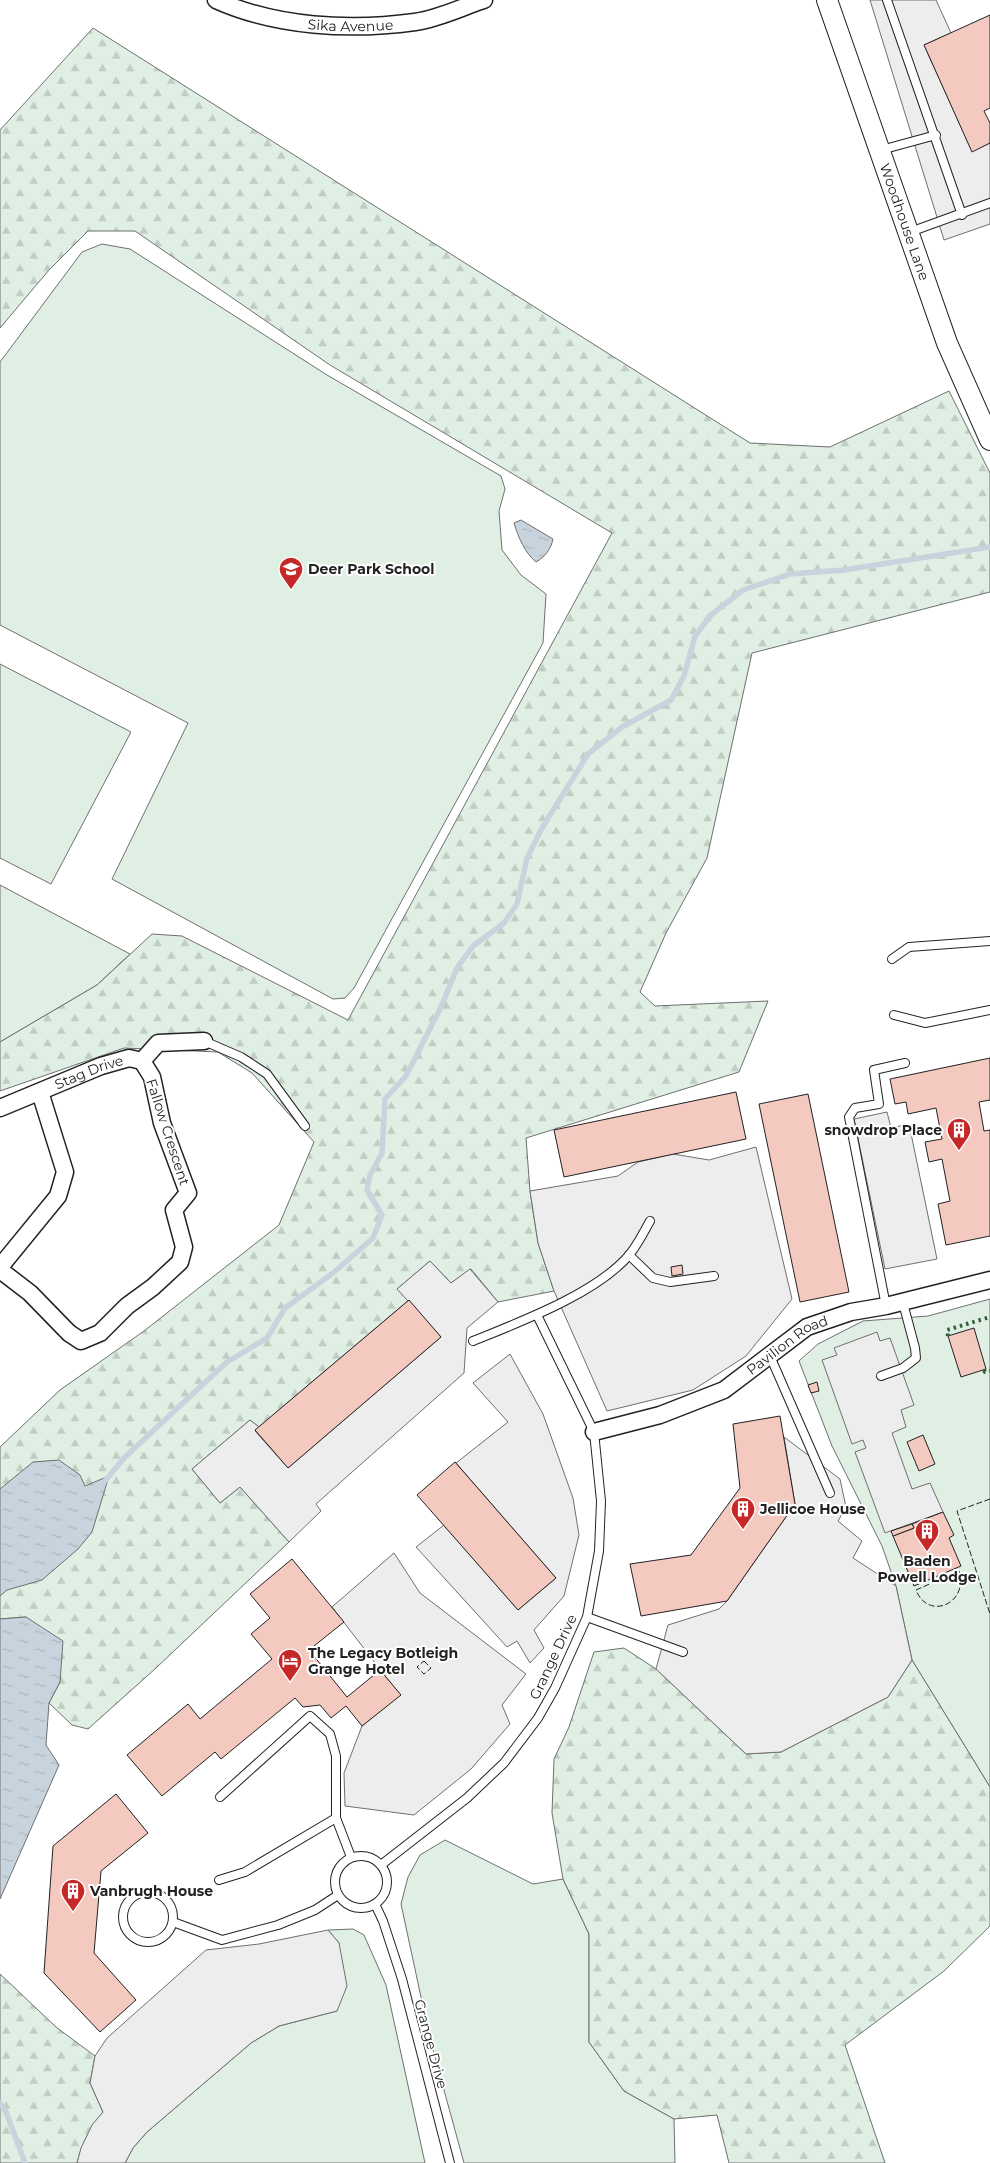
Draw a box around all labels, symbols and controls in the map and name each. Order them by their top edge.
street label: Sika Avenue [307,15,394,35]
street label: Woodhouse Lane [876,161,933,283]
school or university icon: Deer Park School [278,556,304,590]
place label: Deer Park School [308,560,434,578]
street label: Stag Drive [52,1051,125,1093]
street label: Fallow Crescent [142,1076,194,1188]
building icon: snowdrop Place [946,1117,972,1151]
place label: snowdrop Place [824,1121,942,1139]
street label: Pavilion Road [743,1311,830,1379]
building icon: Jellicoe House [730,1496,756,1530]
place label: Jellicoe House [759,1500,866,1518]
building icon: Baden Powell Lodge [914,1518,940,1552]
place label: Baden Powell Lodge [877,1552,977,1586]
street label: Grange Drive [525,1612,581,1702]
place label: The Legacy Botleigh Grange Hotel [308,1644,458,1678]
hotel icon: The Legacy Botleigh Grange Hotel [277,1648,303,1682]
building icon: Vanbrugh House [60,1878,86,1912]
place label: Vanbrugh House [89,1882,213,1900]
street label: Grange Drive [410,1997,452,2091]

